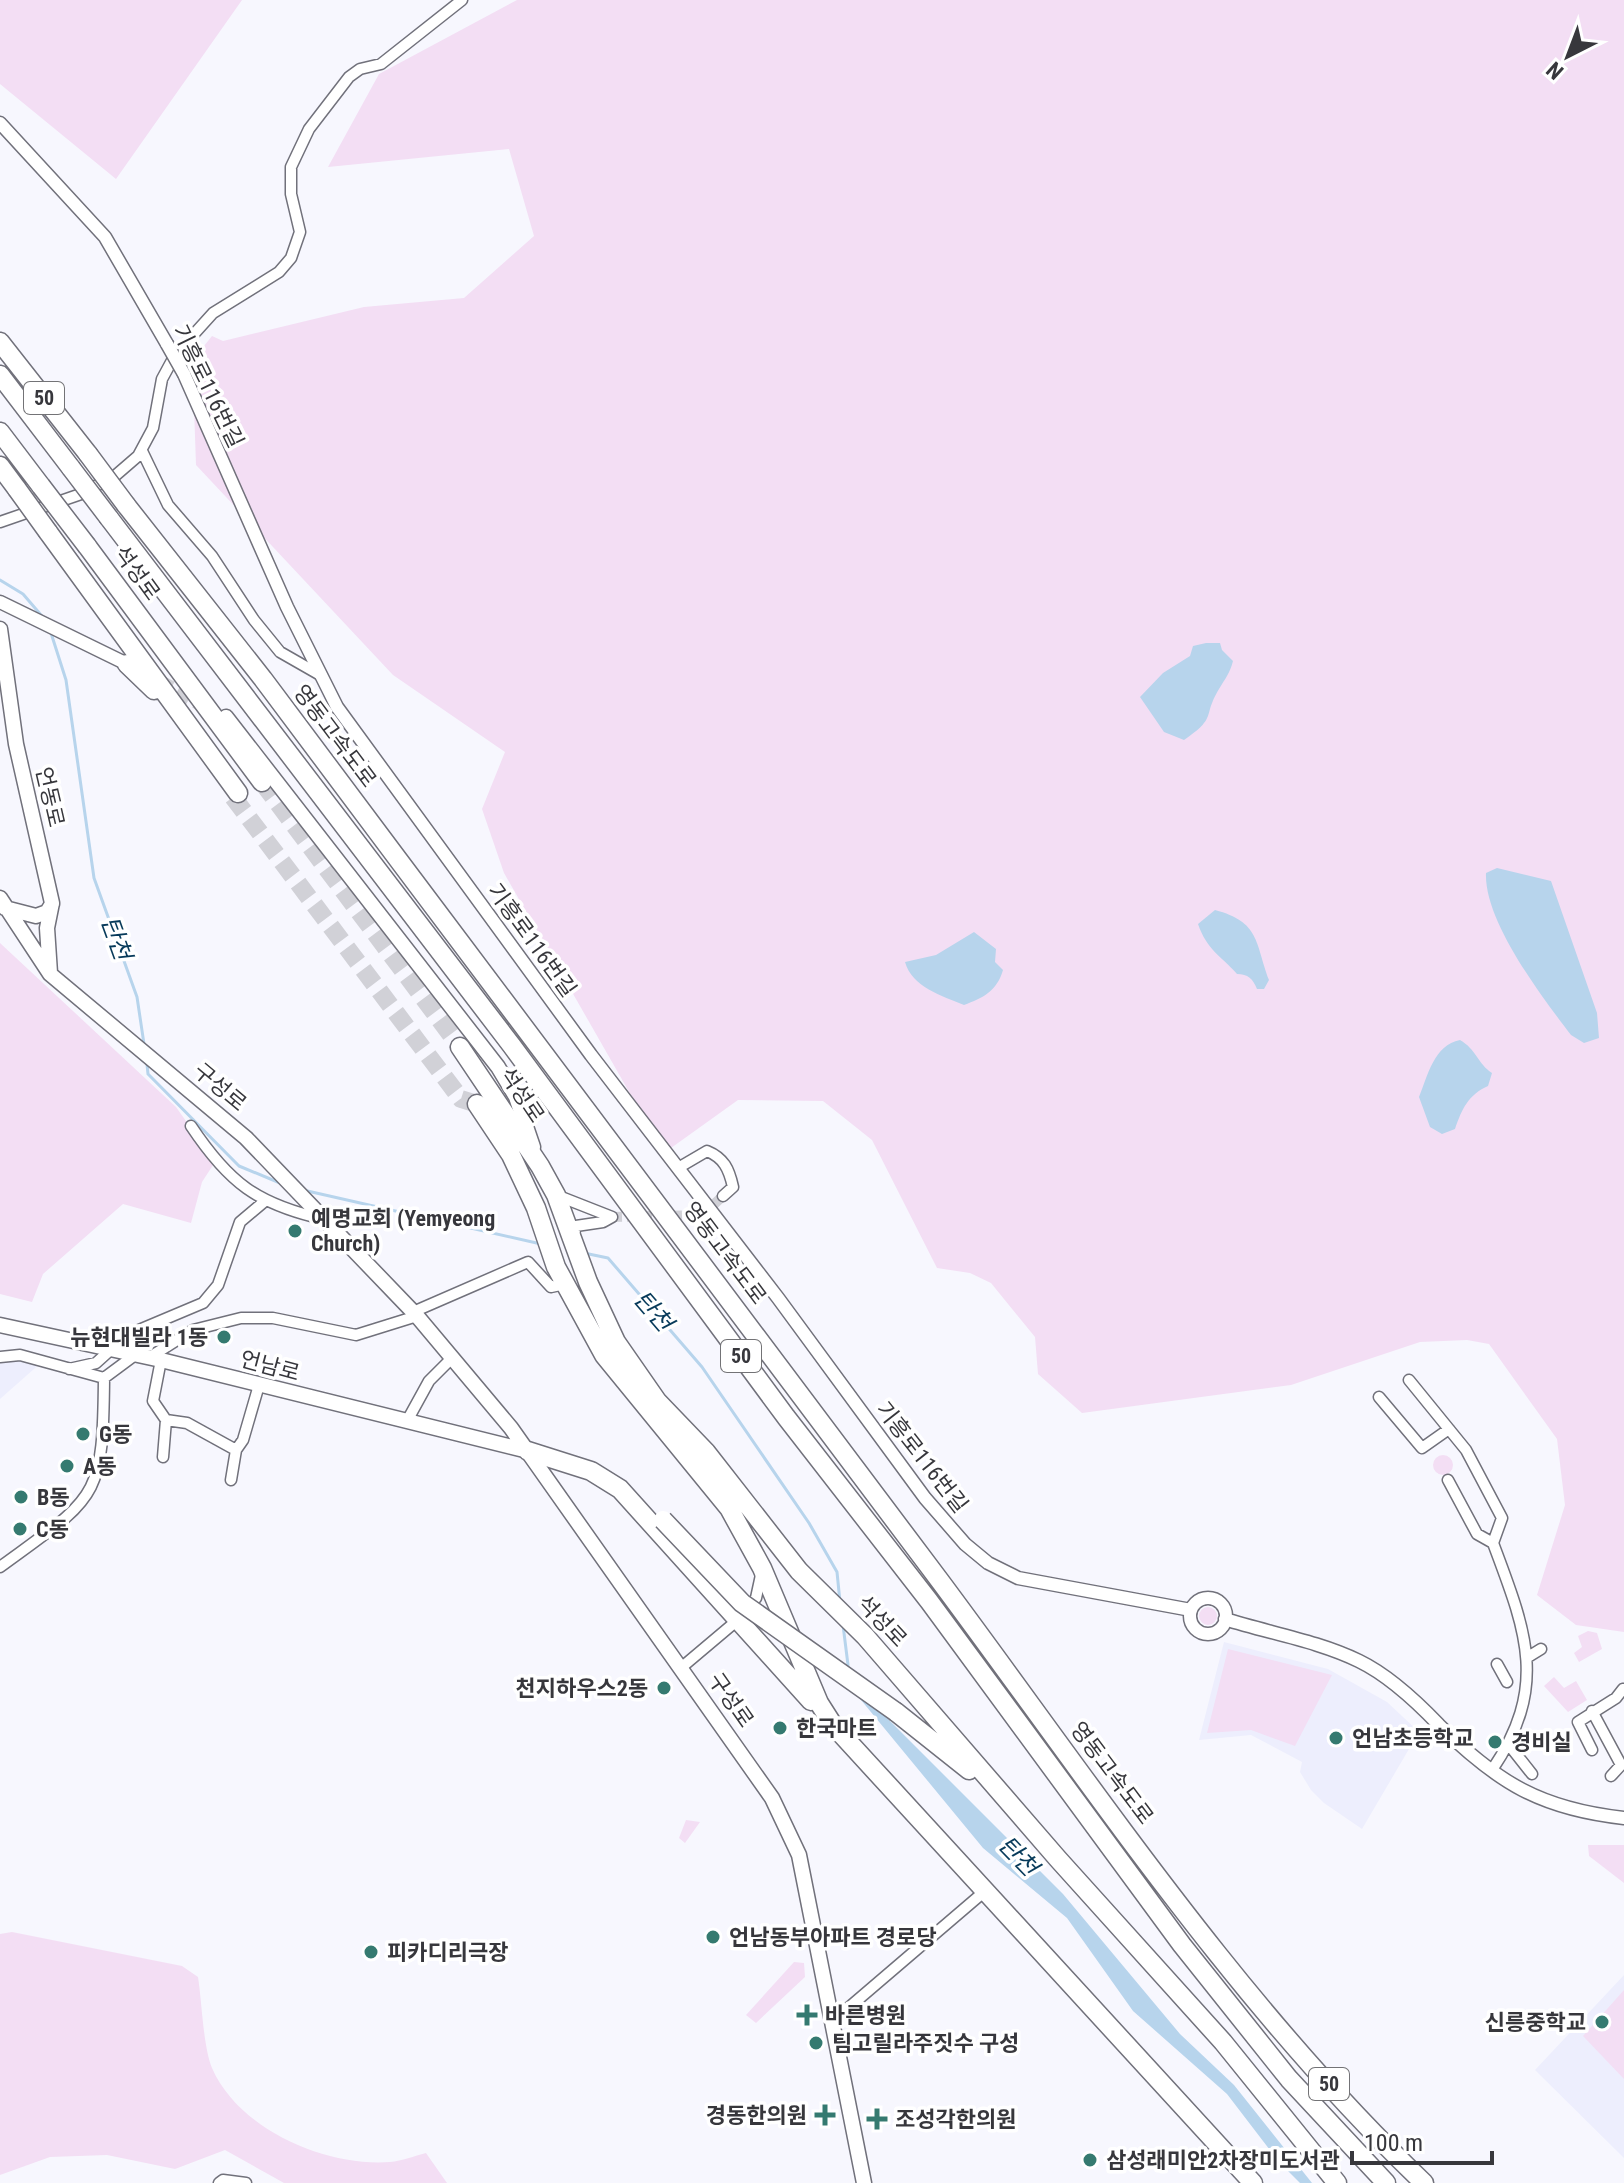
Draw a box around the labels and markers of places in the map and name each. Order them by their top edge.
place label: 예명교회 (Yemyeong Church) [311,1206,495,1256]
marker: 예명교회 (Yemyeong Church) [286,1222,304,1240]
place label: 뉴현대빌라 1동 [70,1325,208,1350]
marker: 뉴현대빌라 1동 [215,1328,233,1346]
place label: G동 [99,1422,132,1447]
marker: G동 [74,1425,92,1443]
place label: A동 [83,1454,116,1479]
marker: A동 [58,1457,76,1475]
place label: B동 [37,1485,70,1510]
marker: B동 [12,1488,30,1506]
place label: C동 [36,1517,69,1542]
marker: C동 [11,1520,29,1538]
place label: 천지하우스2동 [515,1676,648,1701]
marker: 천지하우스2동 [655,1679,673,1697]
place label: 한국마트 [796,1716,877,1741]
marker: 한국마트 [771,1719,789,1737]
place label: 언남초등학교 [1352,1726,1473,1751]
marker: 언남초등학교 [1327,1729,1345,1747]
place label: 경비실 [1511,1730,1572,1755]
marker: 경비실 [1486,1733,1504,1751]
place label: 언남동부아파트 경로당 [729,1925,936,1950]
marker: 언남동부아파트 경로당 [704,1928,722,1946]
place label: 피카디리극장 [387,1940,508,1965]
marker: 피카디리극장 [362,1943,380,1961]
place label: 바른병원 [825,2003,906,2028]
marker: 바른병원 [796,2004,818,2026]
place label: 신릉중학교 [1485,2010,1586,2035]
marker: 신릉중학교 [1593,2013,1611,2031]
place label: 팀고릴라주짓수 구성 [832,2031,1019,2056]
marker: 팀고릴라주짓수 구성 [807,2034,825,2052]
place label: 경동한의원 [706,2103,807,2128]
marker: 경동한의원 [814,2104,836,2126]
place label: 조성각한의원 [895,2107,1016,2132]
marker: 조성각한의원 [866,2108,888,2130]
place label: 삼성래미안2차장미도서관 [1106,2148,1340,2173]
marker: 삼성래미안2차장미도서관 [1081,2151,1099,2169]

